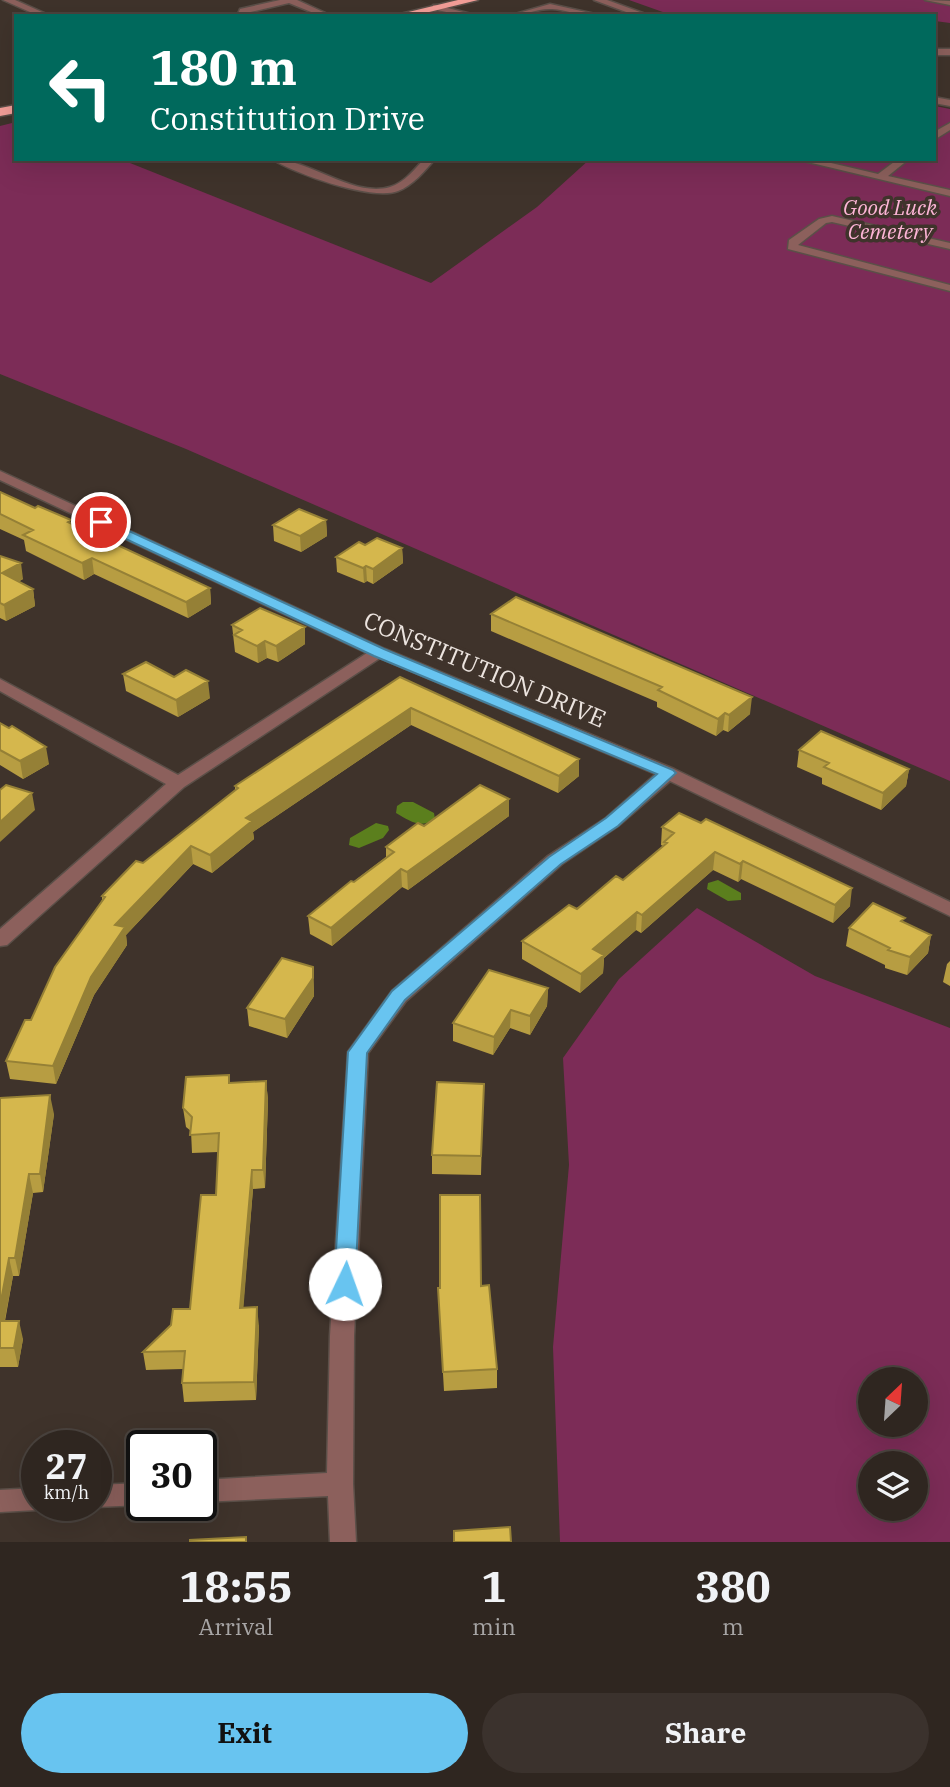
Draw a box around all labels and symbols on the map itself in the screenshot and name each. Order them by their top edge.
park label: Good Luck Cemetery [843,193,938,245]
pin [71,492,131,552]
street label: CONSTITUTION DRIVE [359,603,611,735]
position arrow [308,1247,382,1321]
north arrow [858,1367,928,1437]
speed limit sign: 30 [126,1430,217,1521]

